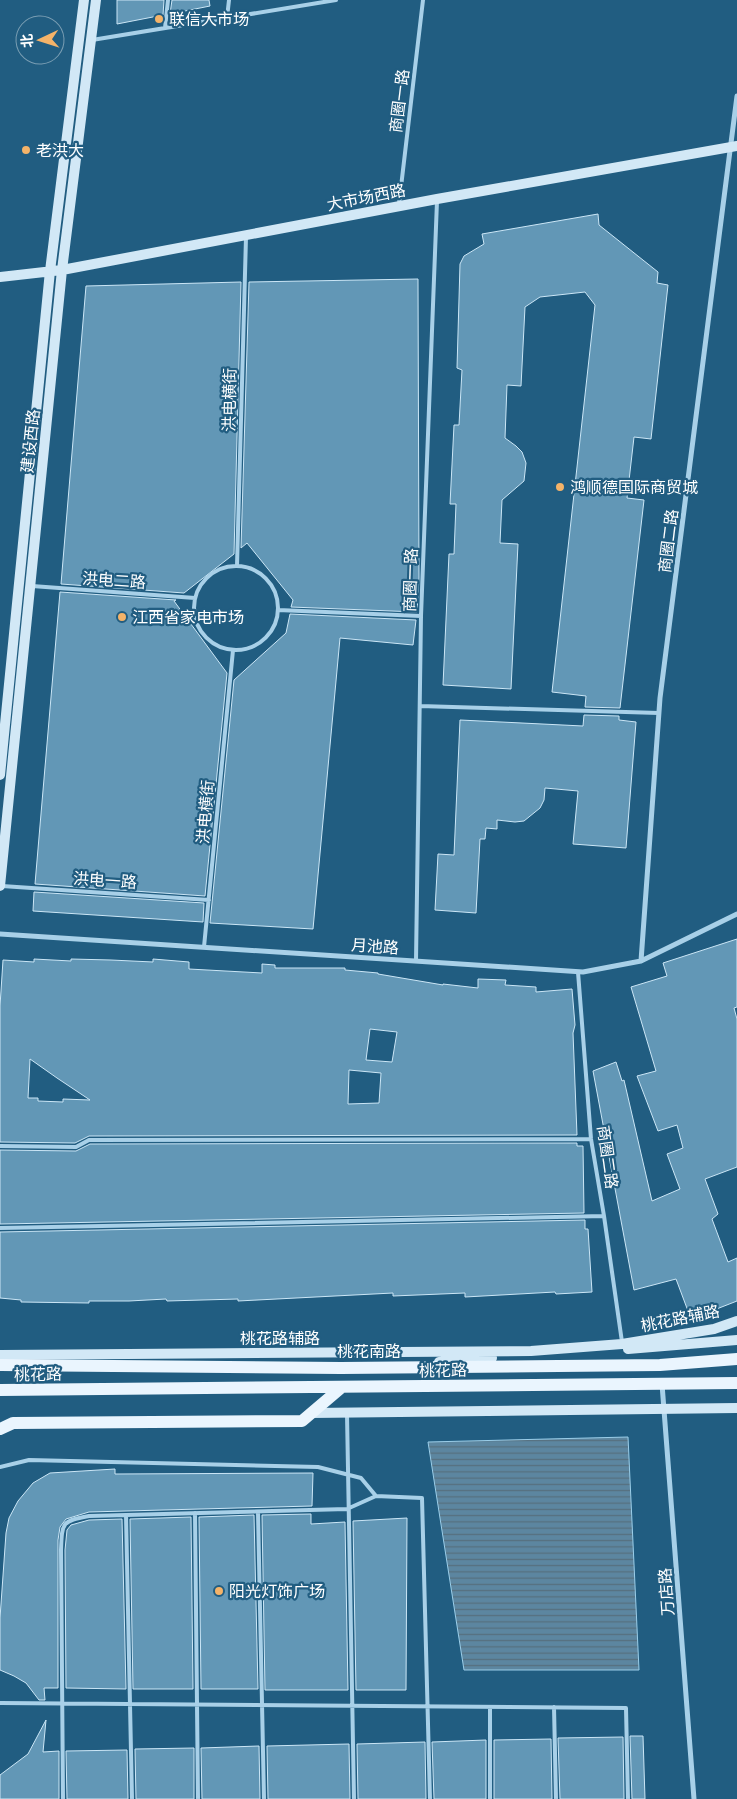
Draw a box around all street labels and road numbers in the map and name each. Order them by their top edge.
street label: 商圈一路 [386,68,413,134]
street label: 大市场西路 [325,181,407,214]
street label: 洪电横街 [219,368,240,432]
street label: 建设西路 [18,408,43,474]
street label: 商圈二路 [655,508,682,574]
street label: 商圈一路 [400,548,421,612]
street label: 洪电二路 [81,569,147,592]
street label: 洪电横街 [193,779,218,845]
street label: 洪电一路 [72,869,138,892]
street label: 月池路 [350,935,400,958]
street label: 商圈二路 [594,1124,621,1190]
street label: 桃花路辅路 [639,1302,721,1335]
street label: 桃花路辅路 [240,1329,320,1348]
street label: 桃花南路 [337,1342,401,1361]
street label: 桃花路 [419,1361,467,1380]
street label: 桃花路 [14,1365,62,1384]
street label: 万店路 [655,1567,678,1617]

